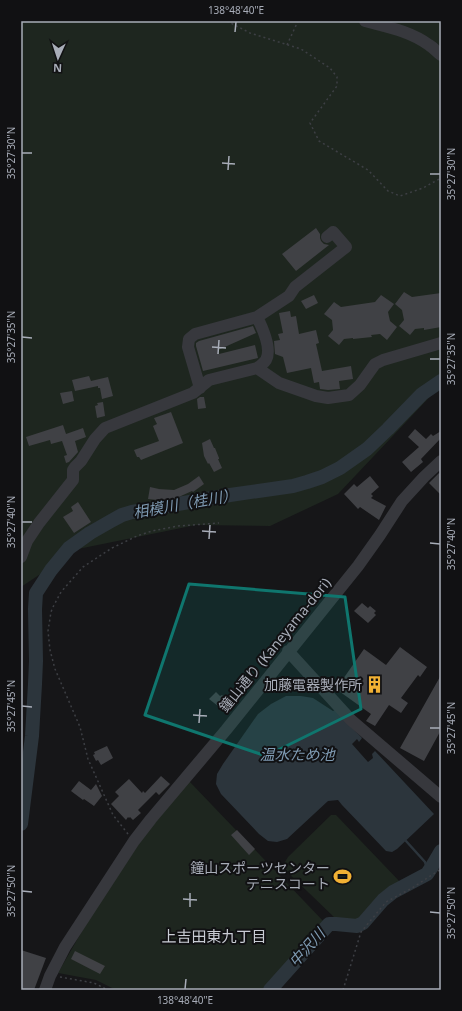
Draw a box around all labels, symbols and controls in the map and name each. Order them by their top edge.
text: 138°48'40"E [208,3,264,17]
north arrow [38,38,78,78]
text: N [53,61,62,76]
text: 35°27'30"N [4,127,18,179]
text: 35°27'30"N [444,148,458,200]
text: 35°27'35"N [4,311,18,363]
text: 35°27'35"N [444,333,458,385]
water label: 相模川（桂川） [131,484,238,522]
text: 35°27'40"N [4,496,18,548]
text: 35°27'40"N [444,518,458,570]
street label: 鐘山通り (Kaneyama-dori) [214,574,335,716]
place label: 加藤電器製作所 [264,675,362,694]
building icon: 加藤電器製作所 [365,675,385,695]
text: 35°27'45"N [4,680,18,732]
text: 35°27'45"N [444,702,458,754]
water label: 温水ため池 [259,744,336,764]
place label: 鐘山スポーツセンター テニスコート [190,858,330,893]
text: 35°27'50"N [4,865,18,917]
sports icon: 鐘山スポーツセンター テニスコート [333,866,353,886]
text: 35°27'50"N [444,887,458,939]
water label: 中沢川 [284,922,330,971]
district label: 上吉田東九丁目 [161,926,267,946]
text: 138°48'40"E [157,993,213,1007]

